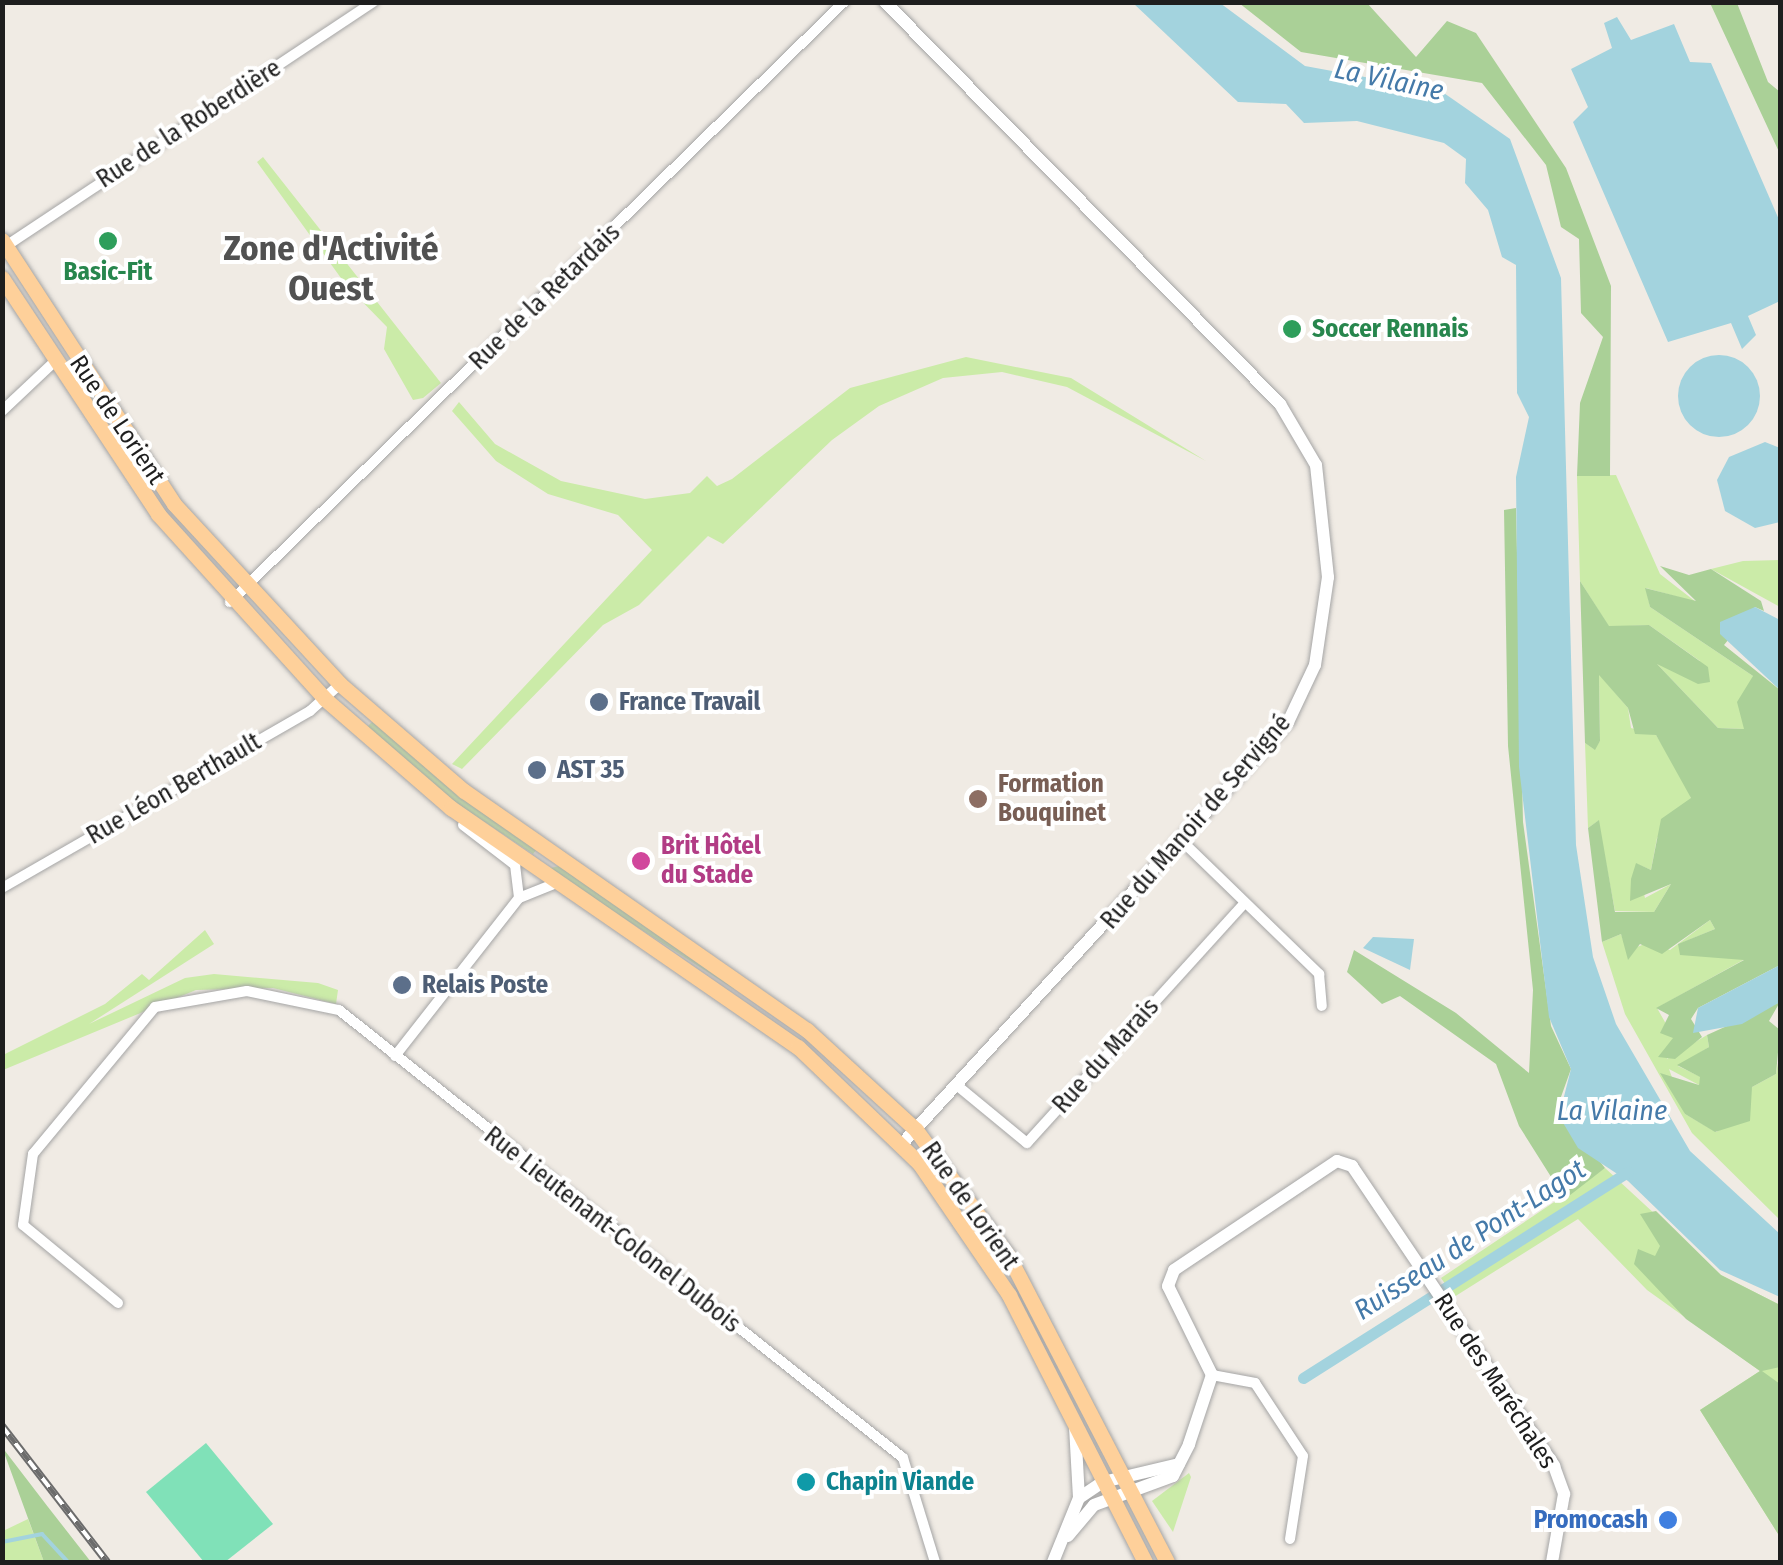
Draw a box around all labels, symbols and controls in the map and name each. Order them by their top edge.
water label: La Vilaine [1331,52,1447,108]
street label: Rue de la Roberdière [91,53,287,195]
street label: Rue de la Retardais [463,218,627,376]
district label: Zone d'Activité Ouest [223,227,439,309]
marker: Basic-Fit [97,230,119,252]
place label: Basic-Fit [64,257,152,287]
place label: Soccer Rennais [1312,314,1469,344]
marker: Soccer Rennais [1281,318,1303,340]
street label: Rue de Lorient [63,350,171,490]
place label: France Travail [619,687,760,717]
marker: France Travail [588,691,610,713]
street label: Rue du Manoir de Servigné [1095,709,1297,935]
street label: Rue Léon Berthault [82,727,266,851]
place label: AST 35 [557,755,625,785]
marker: AST 35 [526,759,548,781]
place label: Formation Bouquinet [998,770,1106,829]
marker: Formation Bouquinet [967,788,989,810]
place label: Brit Hôtel du Stade [661,832,761,891]
marker: Brit Hôtel du Stade [630,850,652,872]
place label: Relais Poste [422,970,548,1000]
marker: Relais Poste [391,974,413,996]
street label: Rue du Marais [1047,992,1165,1120]
water label: La Vilaine [1557,1094,1667,1128]
street label: Rue Lieutenant-Colonel Dubois [478,1121,746,1339]
street label: Rue de Lorient [915,1136,1025,1276]
water label: Ruisseau de Pont-Lagot [1348,1153,1592,1327]
street label: Rue des Maréchales [1427,1288,1563,1474]
place label: Chapin Viande [826,1467,974,1497]
marker: Chapin Viande [795,1471,817,1493]
place label: Promocash [1534,1505,1648,1535]
marker: Promocash [1657,1509,1679,1531]

